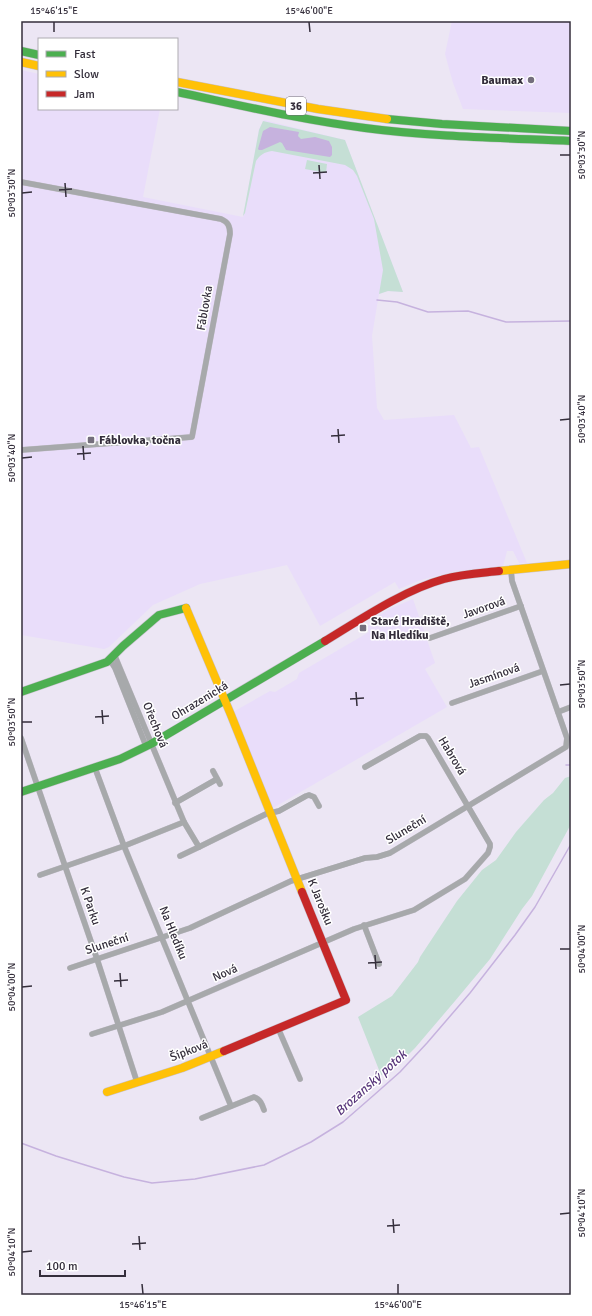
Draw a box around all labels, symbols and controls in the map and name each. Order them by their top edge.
text: 15°46'15"E [30,5,78,17]
text: 15°46'00"E [285,5,333,17]
legend [38,38,178,110]
text: Fast [74,47,95,62]
text: Slow [74,67,99,82]
place label: Baumax [481,73,523,88]
marker: Baumax [526,75,536,85]
text: Jam [74,87,95,102]
road number: 36 [286,97,306,115]
text: 50°03'30"N [576,131,588,179]
text: 50°03'30"N [6,169,18,217]
street label: Fáblovka [194,284,216,332]
text: 50°03'40"N [576,395,588,443]
place label: Fáblovka, točna [99,433,181,448]
text: 50°03'40"N [6,434,18,482]
marker: Fáblovka, točna [86,435,96,445]
street label: Javorová [461,594,507,622]
place label: Staré Hradiště, Na Hledíku [371,614,450,643]
marker: Staré Hradiště, Na Hledíku [358,623,368,633]
street label: Jasmínová [466,660,522,692]
text: 50°03'50"N [576,660,588,708]
street label: Ohrazenická [169,678,231,724]
text: 50°03'50"N [6,698,18,746]
street label: Ořechová [139,700,171,750]
street label: Habrová [435,734,469,778]
street label: Sluneční [383,812,430,848]
street label: K Jarošku [304,876,336,928]
street label: K Parku [77,885,103,927]
street label: Na Hledíku [155,904,191,962]
text: 50°04'00"N [576,925,588,973]
street label: Sluneční [83,930,131,958]
street label: Nová [210,961,240,985]
text: 50°04'00"N [6,963,18,1011]
street label: Šípková [168,1037,210,1065]
water label: Brozanský potok [332,1046,411,1119]
text: 50°04'10"N [576,1189,588,1237]
text: 50°04'10"N [6,1228,18,1276]
scale bar [40,1252,125,1278]
text: 100 m [46,1259,78,1274]
text: 15°46'15"E [119,1299,167,1311]
text: 15°46'00"E [374,1299,422,1311]

